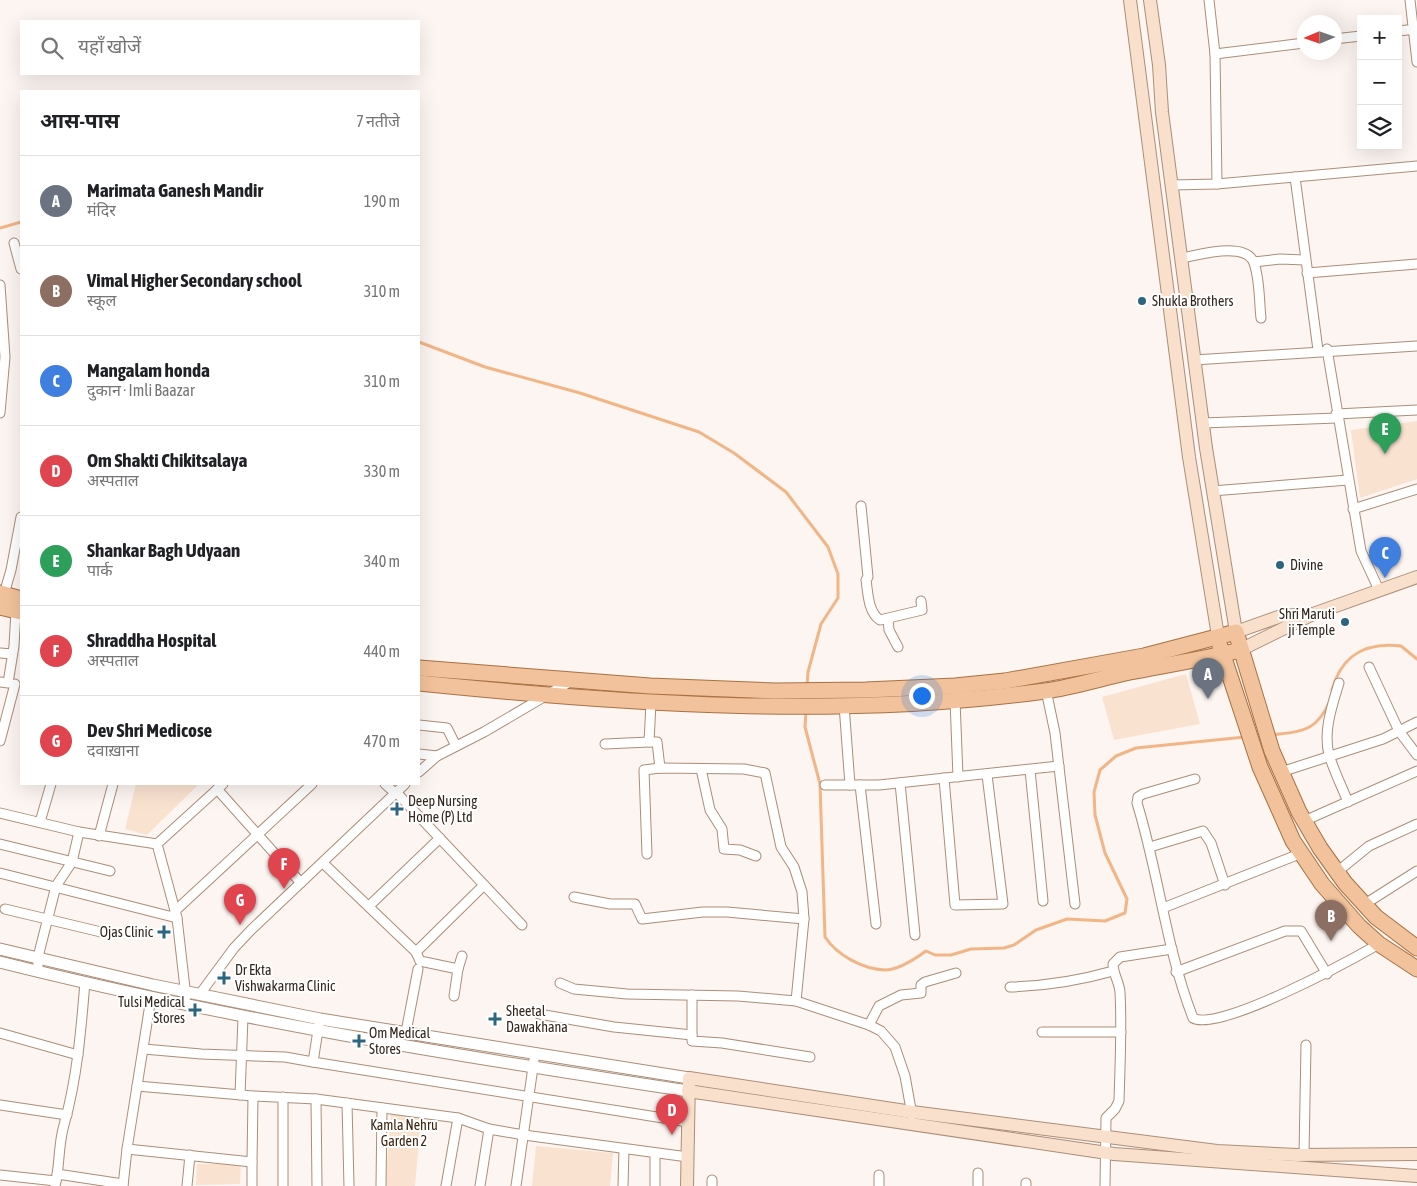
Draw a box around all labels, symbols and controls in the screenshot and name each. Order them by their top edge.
north arrow [1297,15,1342,60]
map controls [1357,15,1402,150]
button: + [1357,15,1402,60]
search box [20,20,420,75]
icon: search [38,34,66,62]
text: यहाँ खोजें [78,35,141,57]
button: − [1357,60,1402,105]
button: layers [1357,105,1402,150]
text: आस-पास [40,108,119,132]
text: 7 नतीजे [356,112,400,130]
text: Marimata Ganesh Mandir [87,179,263,201]
text: A [52,192,60,210]
text: 190 m [364,192,400,210]
text: मंदिर [87,201,116,219]
text: Vimal Higher Secondary school [87,269,302,291]
text: B [52,282,60,300]
text: 310 m [364,282,400,300]
text: स्कूल [87,291,116,309]
place label: Shukla Brothers [1152,293,1233,309]
marker: Shukla Brothers [1136,295,1148,307]
text: Mangalam honda [87,359,210,381]
text: C [52,372,60,390]
text: 310 m [364,372,400,390]
text: दुकान · Imli Baazar [87,381,195,399]
pin: E [1369,413,1401,454]
text: Om Shakti Chikitsalaya [87,449,247,471]
text: D [52,462,60,480]
text: 330 m [364,462,400,480]
text: अस्पताल [87,471,139,489]
pin: C [1369,537,1401,578]
text: Shankar Bagh Udyaan [87,539,240,561]
text: E [53,552,59,570]
text: 340 m [364,552,400,570]
place label: Divine [1290,557,1323,573]
marker: Divine [1274,559,1286,571]
text: पार्क [87,561,113,579]
place label: Shri Maruti ji Temple [1279,606,1335,638]
marker: Shri Maruti ji Temple [1339,616,1351,628]
text: Shraddha Hospital [87,629,216,651]
text: F [53,642,59,660]
text: 440 m [364,642,400,660]
text: अस्पताल [87,651,139,669]
pin: A [1192,658,1224,699]
your location [909,683,935,709]
text: Dev Shri Medicose [87,719,212,741]
text: G [52,732,60,750]
text: 470 m [364,732,400,750]
text: दवाख़ाना [87,741,139,759]
place label: Deep Nursing Home (P) Ltd [408,793,477,825]
marker: Deep Nursing Home (P) Ltd [390,802,404,816]
pin: F [268,848,300,889]
pin: G [224,884,256,925]
pin: B [1315,900,1347,941]
place label: Ojas Clinic [100,924,154,940]
marker: Ojas Clinic [157,925,171,939]
place label: Dr Ekta Vishwakarma Clinic [235,962,336,994]
marker: Dr Ekta Vishwakarma Clinic [217,971,231,985]
place label: Tulsi Medical Stores [118,994,185,1026]
place label: Sheetal Dawakhana [506,1003,568,1035]
marker: Tulsi Medical Stores [189,1004,201,1016]
marker: Sheetal Dawakhana [488,1012,502,1026]
place label: Om Medical Stores [369,1025,430,1057]
marker: Om Medical Stores [353,1035,365,1047]
pin: D [656,1094,688,1135]
park label: Kamla Nehru Garden 2 [370,1117,438,1149]

